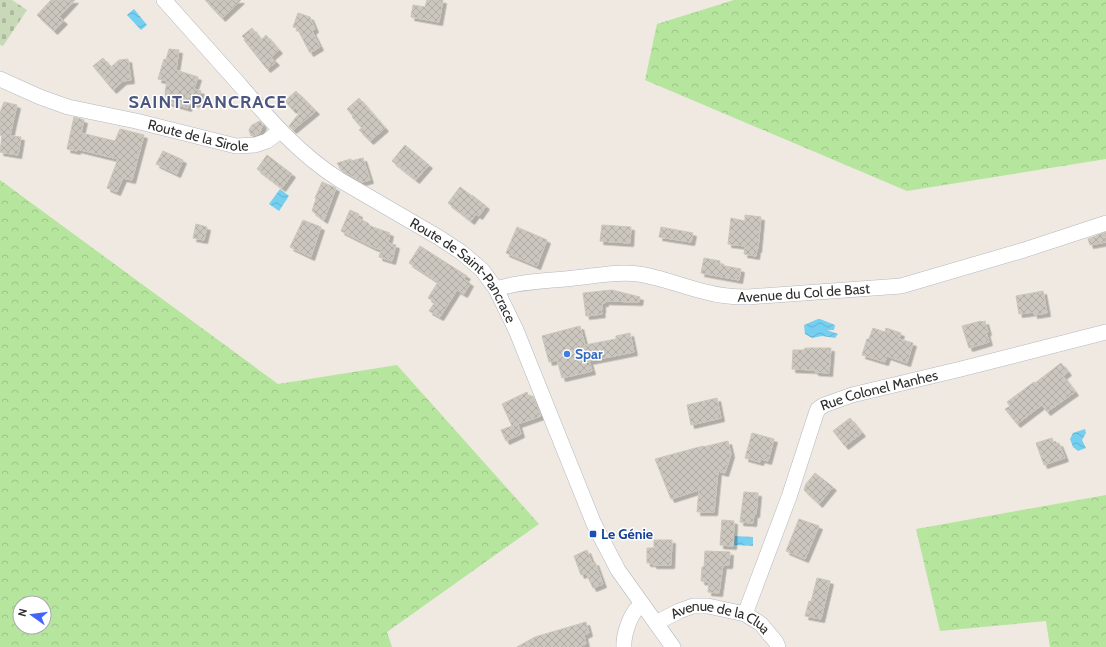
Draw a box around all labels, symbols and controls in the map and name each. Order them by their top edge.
district label: SAINT-PANCRACE [129,91,287,113]
street label: Route de la Sirole [146,115,249,155]
street label: Route de Saint-Pancrace [407,214,520,326]
street label: Avenue du Col de Bast [737,279,871,306]
place label: Spar [575,345,603,363]
marker: Spar [562,349,572,359]
street label: Rue Colonel Manhes [818,366,940,415]
place label: Le Génie [601,525,653,543]
marker: Le Génie [588,529,598,539]
north arrow [12,595,52,635]
street label: Avenue de la Clua [667,597,774,638]
text: N [15,607,30,618]

